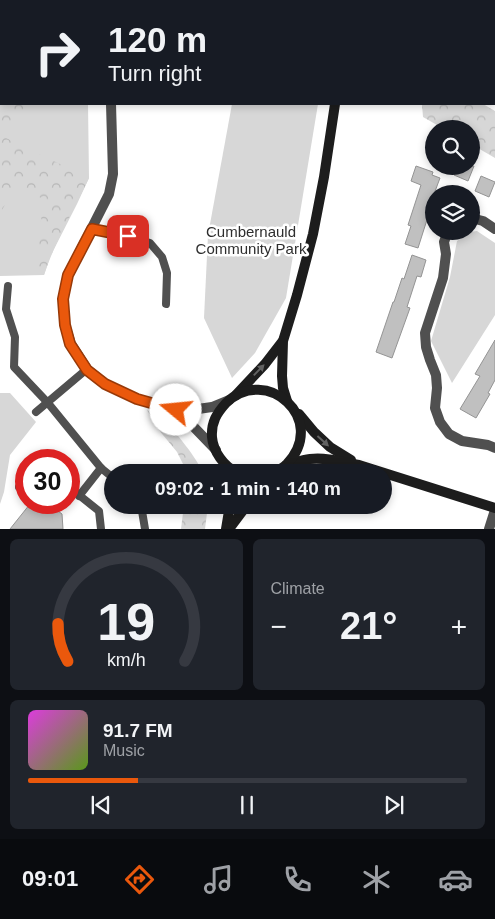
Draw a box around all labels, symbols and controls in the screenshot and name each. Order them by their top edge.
icon: right [25,20,90,85]
text: 120 m [108,20,207,59]
text: Turn right [108,61,201,86]
map controls [425,120,480,240]
button: search [425,120,480,175]
button: layers [425,185,480,240]
pin [107,215,149,257]
icon: arrive [114,222,142,250]
park label: Cumbernauld Community Park [196,223,307,257]
one-way arrow [253,365,265,377]
position arrow [149,383,201,435]
one-way arrow [317,435,330,446]
speed limit sign: 30 [15,449,80,514]
text: 09:02 · 1 min · 140 m [155,478,341,499]
text: Climate [271,580,325,597]
text: 19 [97,593,155,651]
text: 21° [340,605,397,647]
text: − [271,611,287,642]
text: + [451,611,467,642]
text: km/h [107,650,146,670]
text: 91.7 FM [103,720,173,741]
text: Music [103,742,145,759]
icon: previous [87,791,115,819]
icon: pause [233,791,261,819]
icon: next [380,791,408,819]
icon: directions [122,862,157,897]
icon: music [201,862,236,897]
icon: phone [280,862,315,897]
icon: climate [359,862,394,897]
icon: car [438,862,473,897]
text: 09:01 [22,866,78,891]

